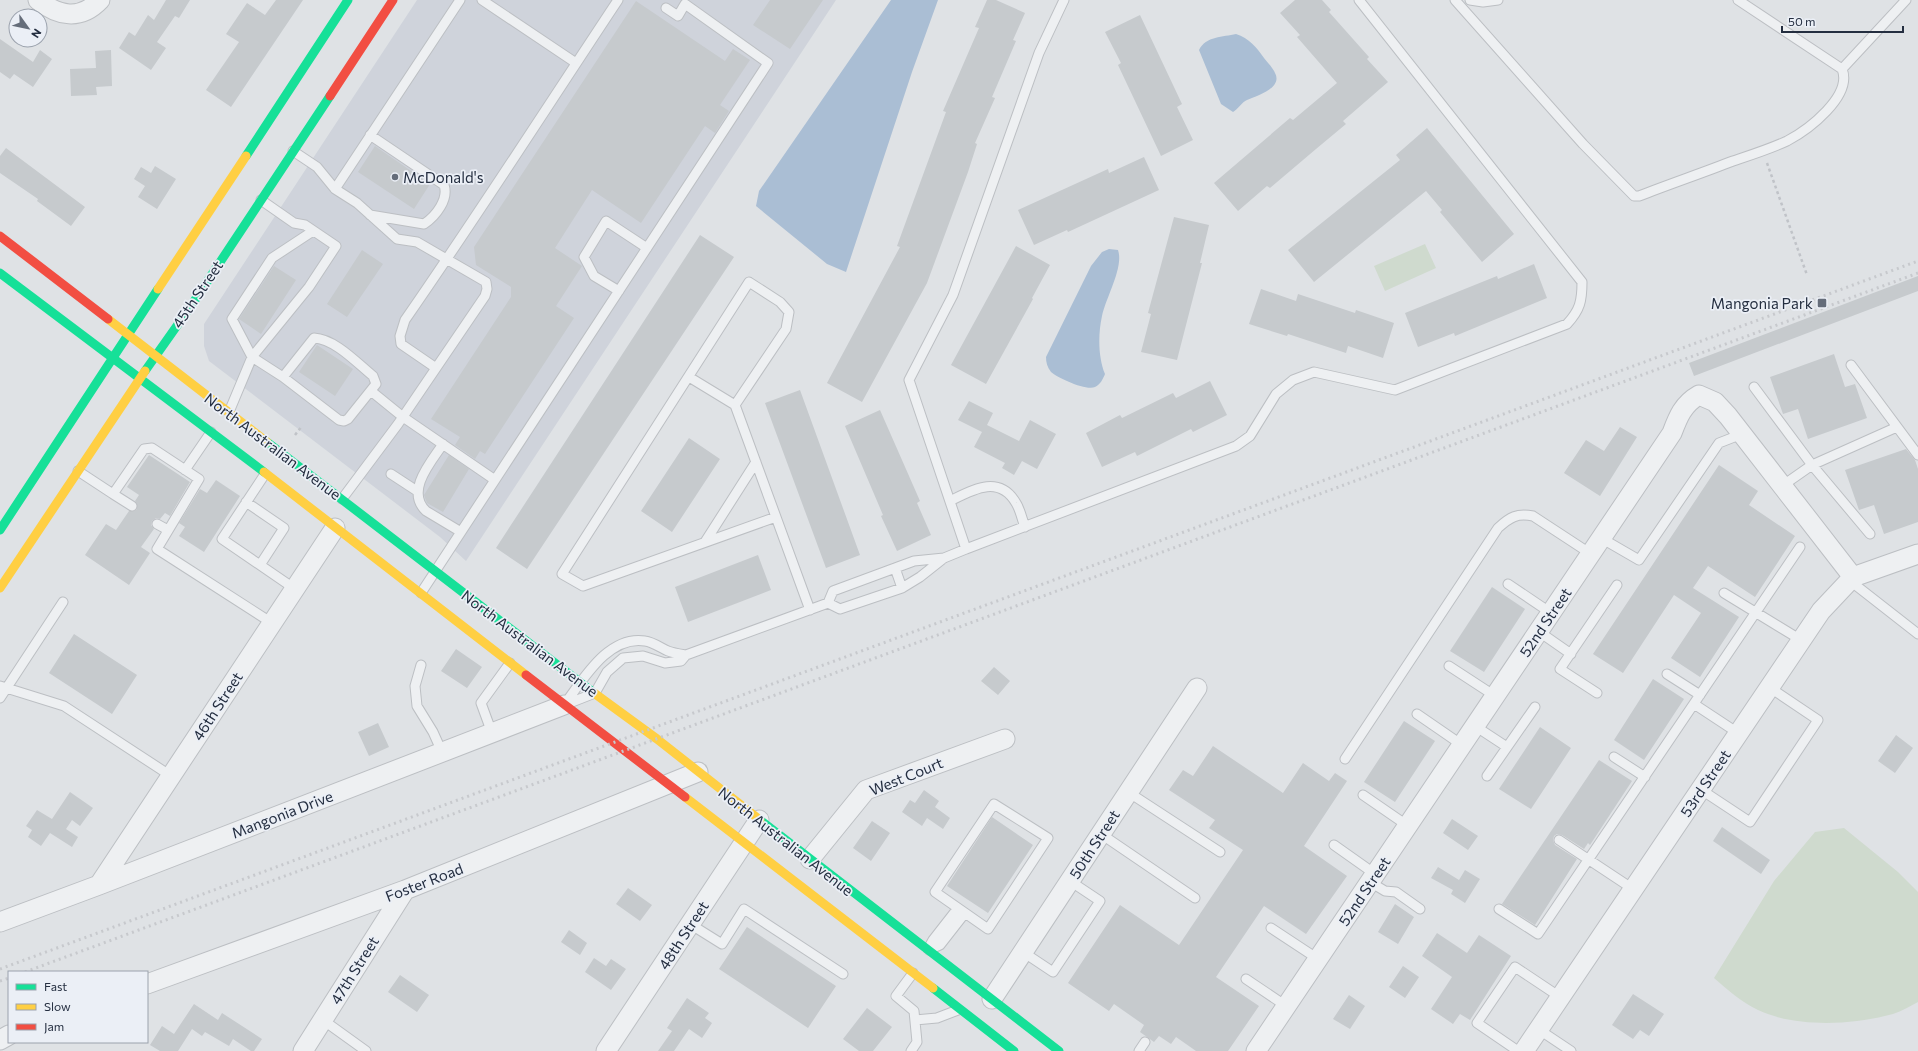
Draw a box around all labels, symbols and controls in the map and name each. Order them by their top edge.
north arrow [8,8,48,48]
scale bar [1782,8,1903,34]
text: 50 m [1788,14,1816,28]
text: N [29,27,45,41]
place label: McDonald's [403,168,484,186]
marker: McDonald's [390,172,400,182]
street label: 45th Street [168,257,226,331]
place label: Mangonia Park [1711,294,1813,312]
marker: Mangonia Park [1816,297,1828,309]
street label: North Australian Avenue [201,389,345,503]
street label: 52nd Street [1515,584,1575,660]
street label: North Australian Avenue [458,586,602,700]
street label: 46th Street [188,668,246,744]
street label: 53rd Street [1676,746,1734,820]
street label: West Court [867,753,945,799]
street label: North Australian Avenue [715,783,857,899]
street label: Mangonia Drive [229,786,335,842]
street label: 50th Street [1065,806,1123,882]
street label: 52nd Street [1334,853,1394,929]
street label: Foster Road [383,859,465,905]
street label: 48th Street [654,897,712,973]
street label: 47th Street [326,933,382,1007]
legend [8,971,148,1043]
text: Fast [44,979,67,993]
text: Slow [44,999,71,1013]
text: Jam [44,1019,64,1034]

